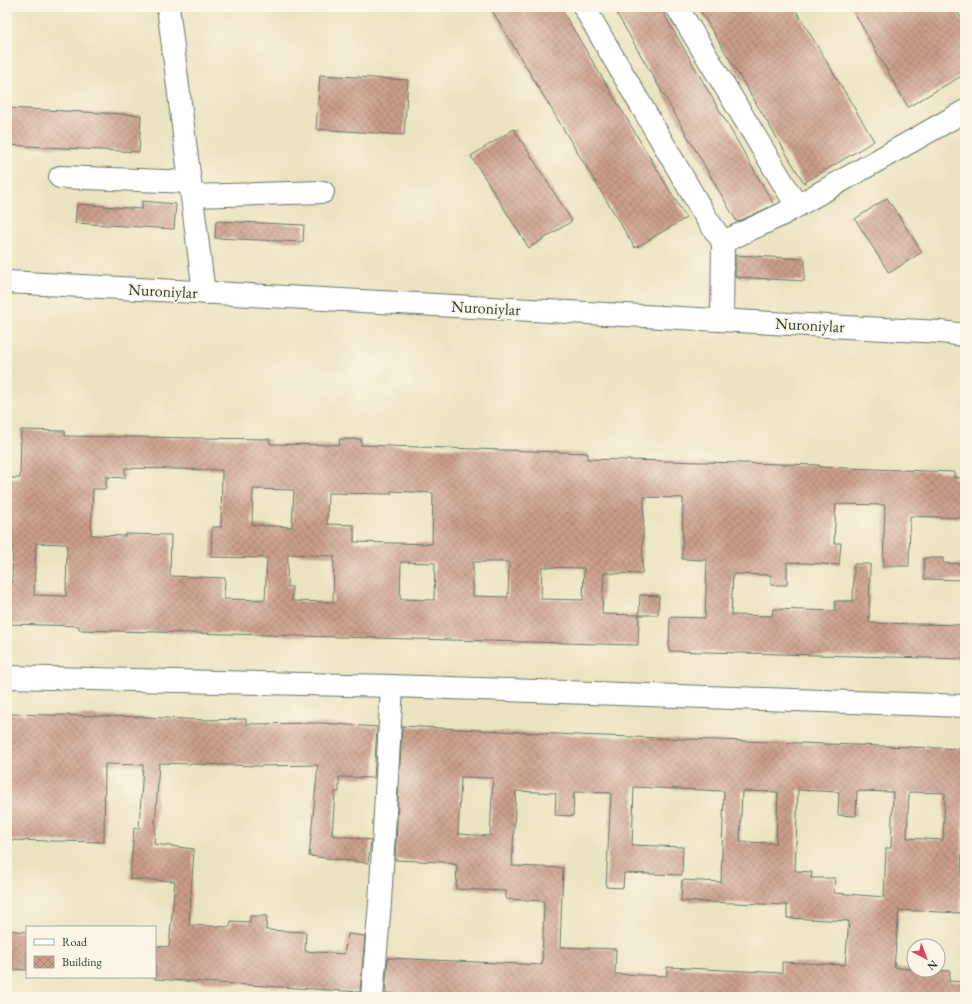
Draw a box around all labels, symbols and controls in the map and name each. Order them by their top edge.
street label: Nuroniylar [128,279,199,303]
street label: Nuroniylar [451,296,522,320]
street label: Nuroniylar [775,313,846,337]
legend [26,926,156,978]
text: Road [62,934,88,950]
north arrow [906,938,946,978]
text: Building [62,954,103,970]
text: N [925,957,941,974]

